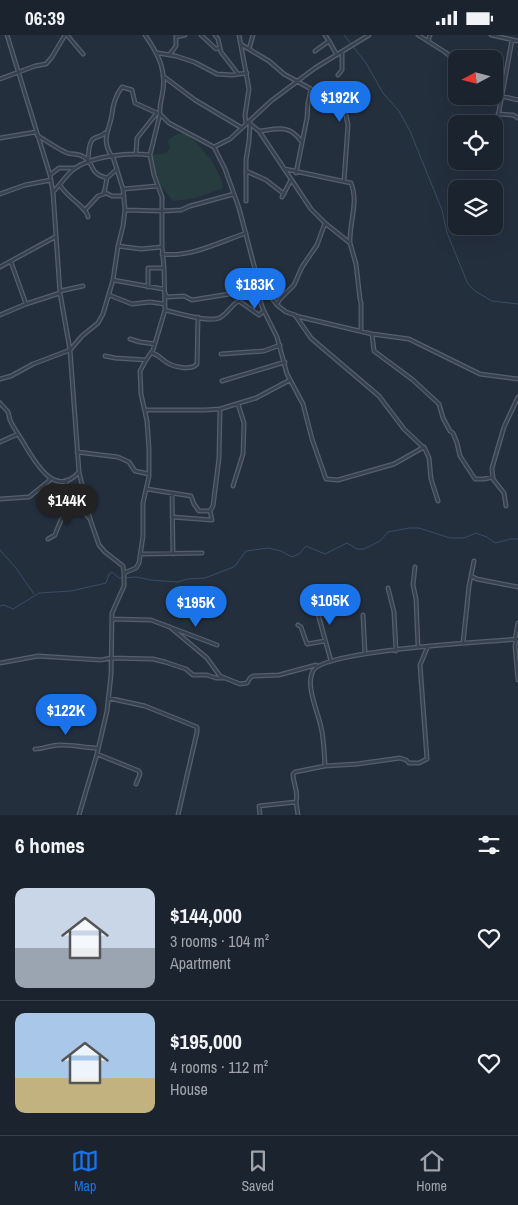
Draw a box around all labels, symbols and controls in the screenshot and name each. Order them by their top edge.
text: 06:39 [25,5,65,31]
north arrow [448,50,502,105]
map controls [448,50,503,235]
pin: $192K [305,81,375,123]
text: $192K [321,86,359,108]
button: locate [448,115,503,170]
button: layers [448,180,503,235]
pin: $183K [220,267,290,310]
text: $183K [236,273,274,295]
pin: $144K [32,483,102,526]
text: $144K [48,489,86,511]
pin: $105K [295,583,365,626]
pin: $195K [161,585,231,628]
text: $105K [311,589,349,611]
text: $195K [177,591,215,613]
pin: $122K [31,693,101,736]
text: $122K [47,699,85,721]
text: 6 homes [15,831,85,860]
icon: filters [475,831,503,859]
text: $144,000 [170,901,242,930]
icon: home [55,908,115,968]
icon: heart [475,924,503,952]
text: 3 rooms · 104 m² [170,930,269,952]
text: Apartment [170,952,231,974]
text: $195,000 [170,1027,242,1056]
icon: home [55,1033,115,1093]
icon: heart [475,1049,503,1077]
text: 4 rooms · 112 m² [170,1056,268,1078]
text: House [170,1078,208,1100]
tab: Map [71,1147,99,1195]
tab: Saved [241,1147,274,1195]
tab: Home [416,1147,447,1195]

